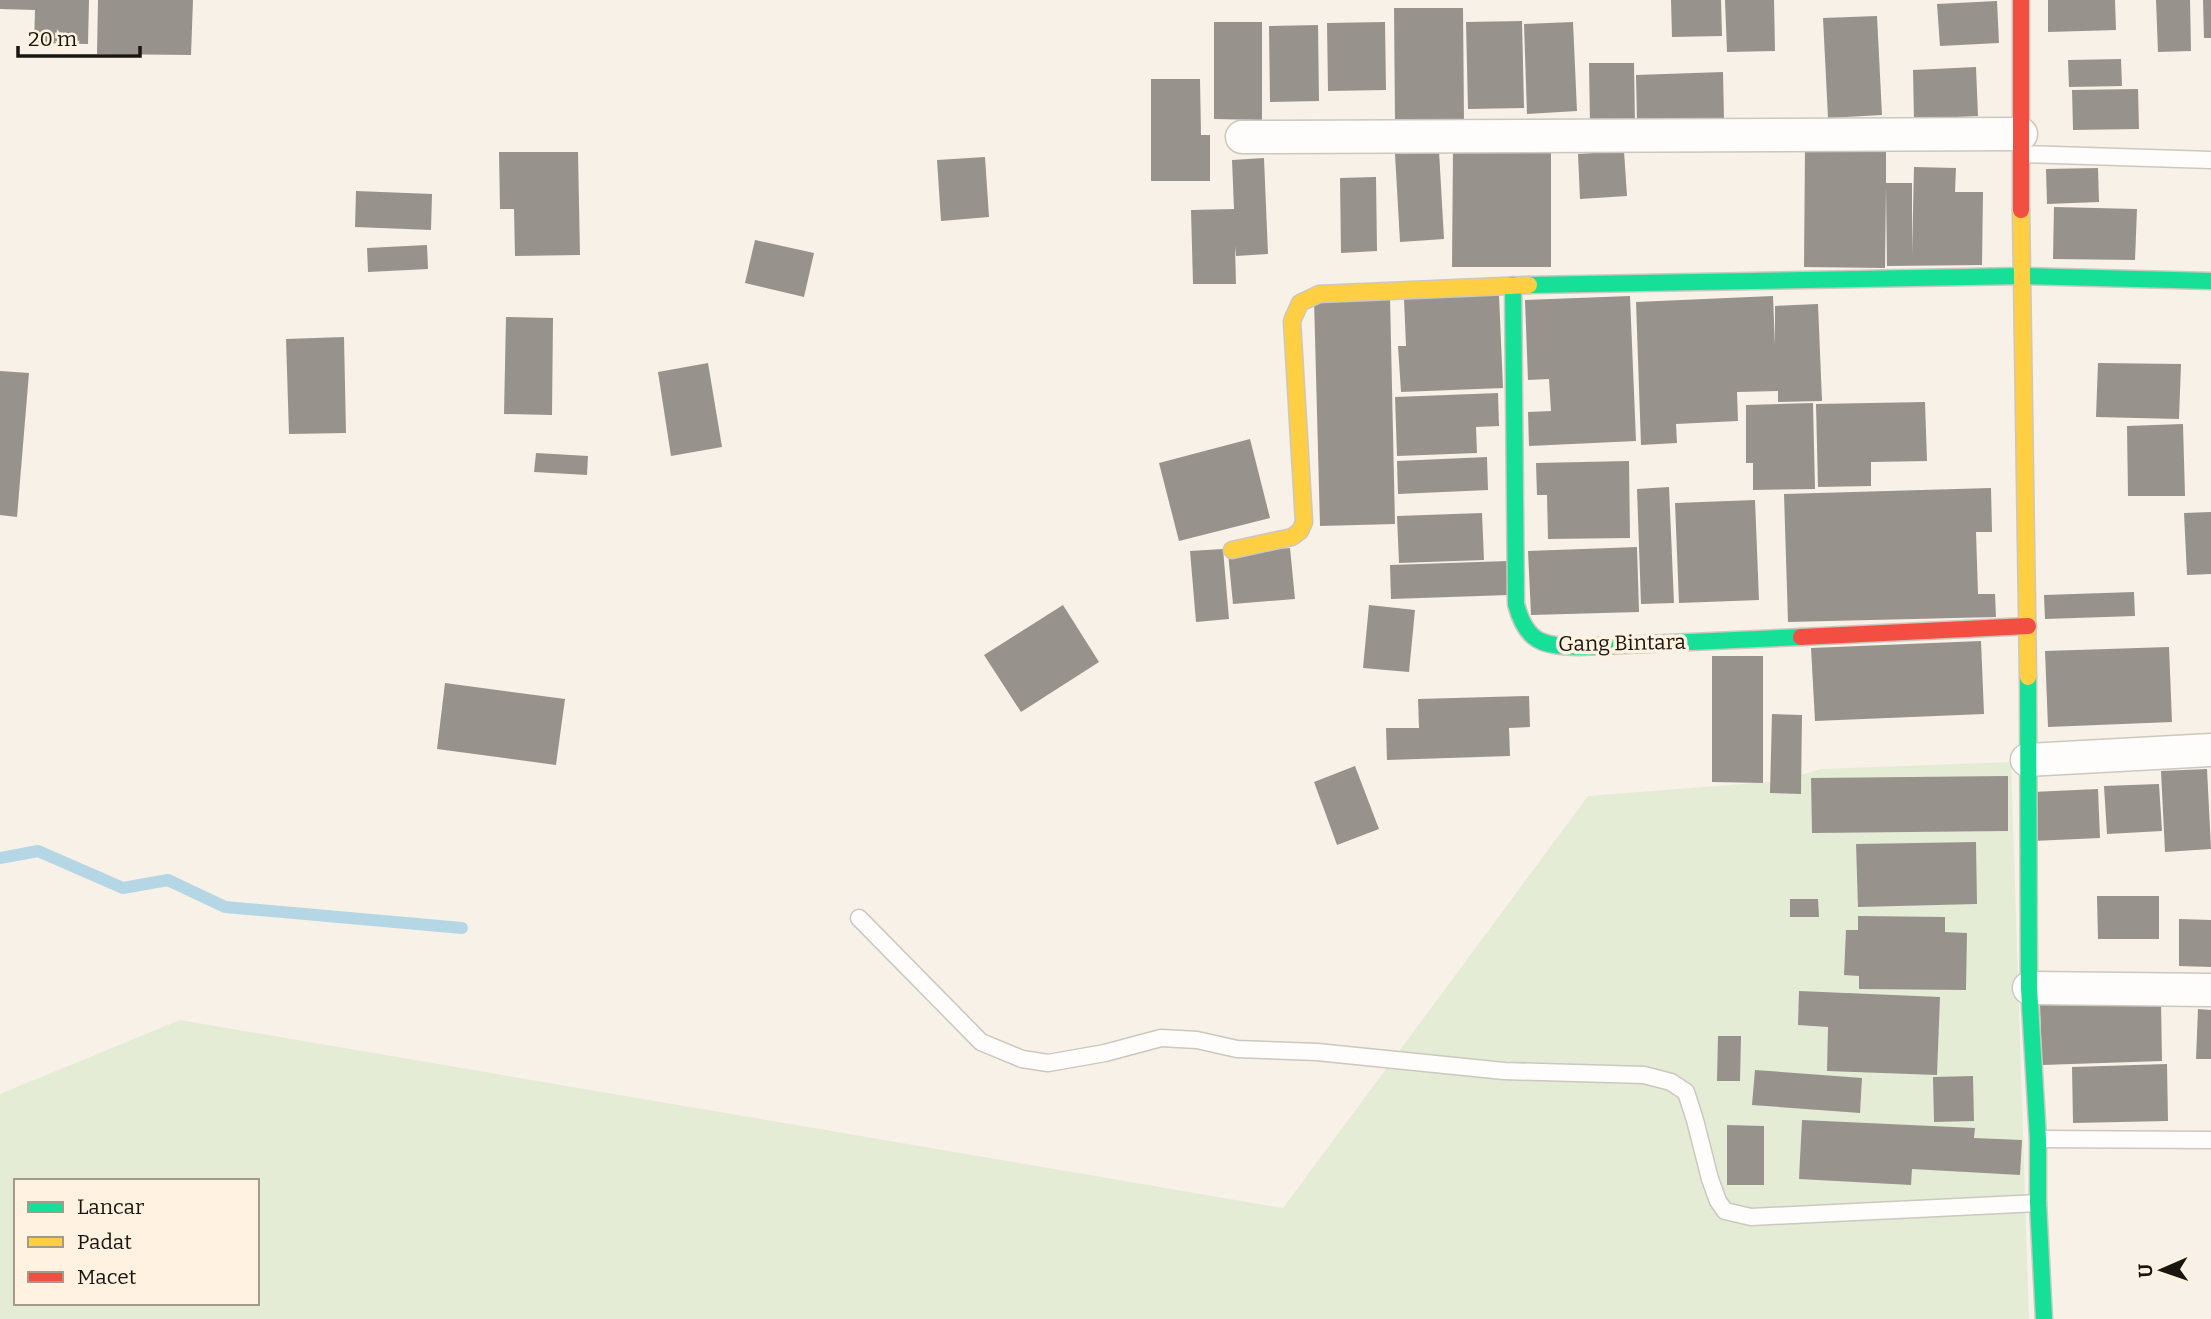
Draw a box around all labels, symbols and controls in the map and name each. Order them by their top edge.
scale bar [18,14,140,58]
text: 20 m [28,26,77,52]
street label: Gang Bintara [1558,629,1687,657]
legend [14,1179,259,1305]
text: Lancar [77,1194,144,1220]
text: Padat [77,1229,132,1255]
north arrow [2127,1235,2197,1305]
text: U [2134,1263,2157,1278]
text: Macet [77,1264,137,1290]

